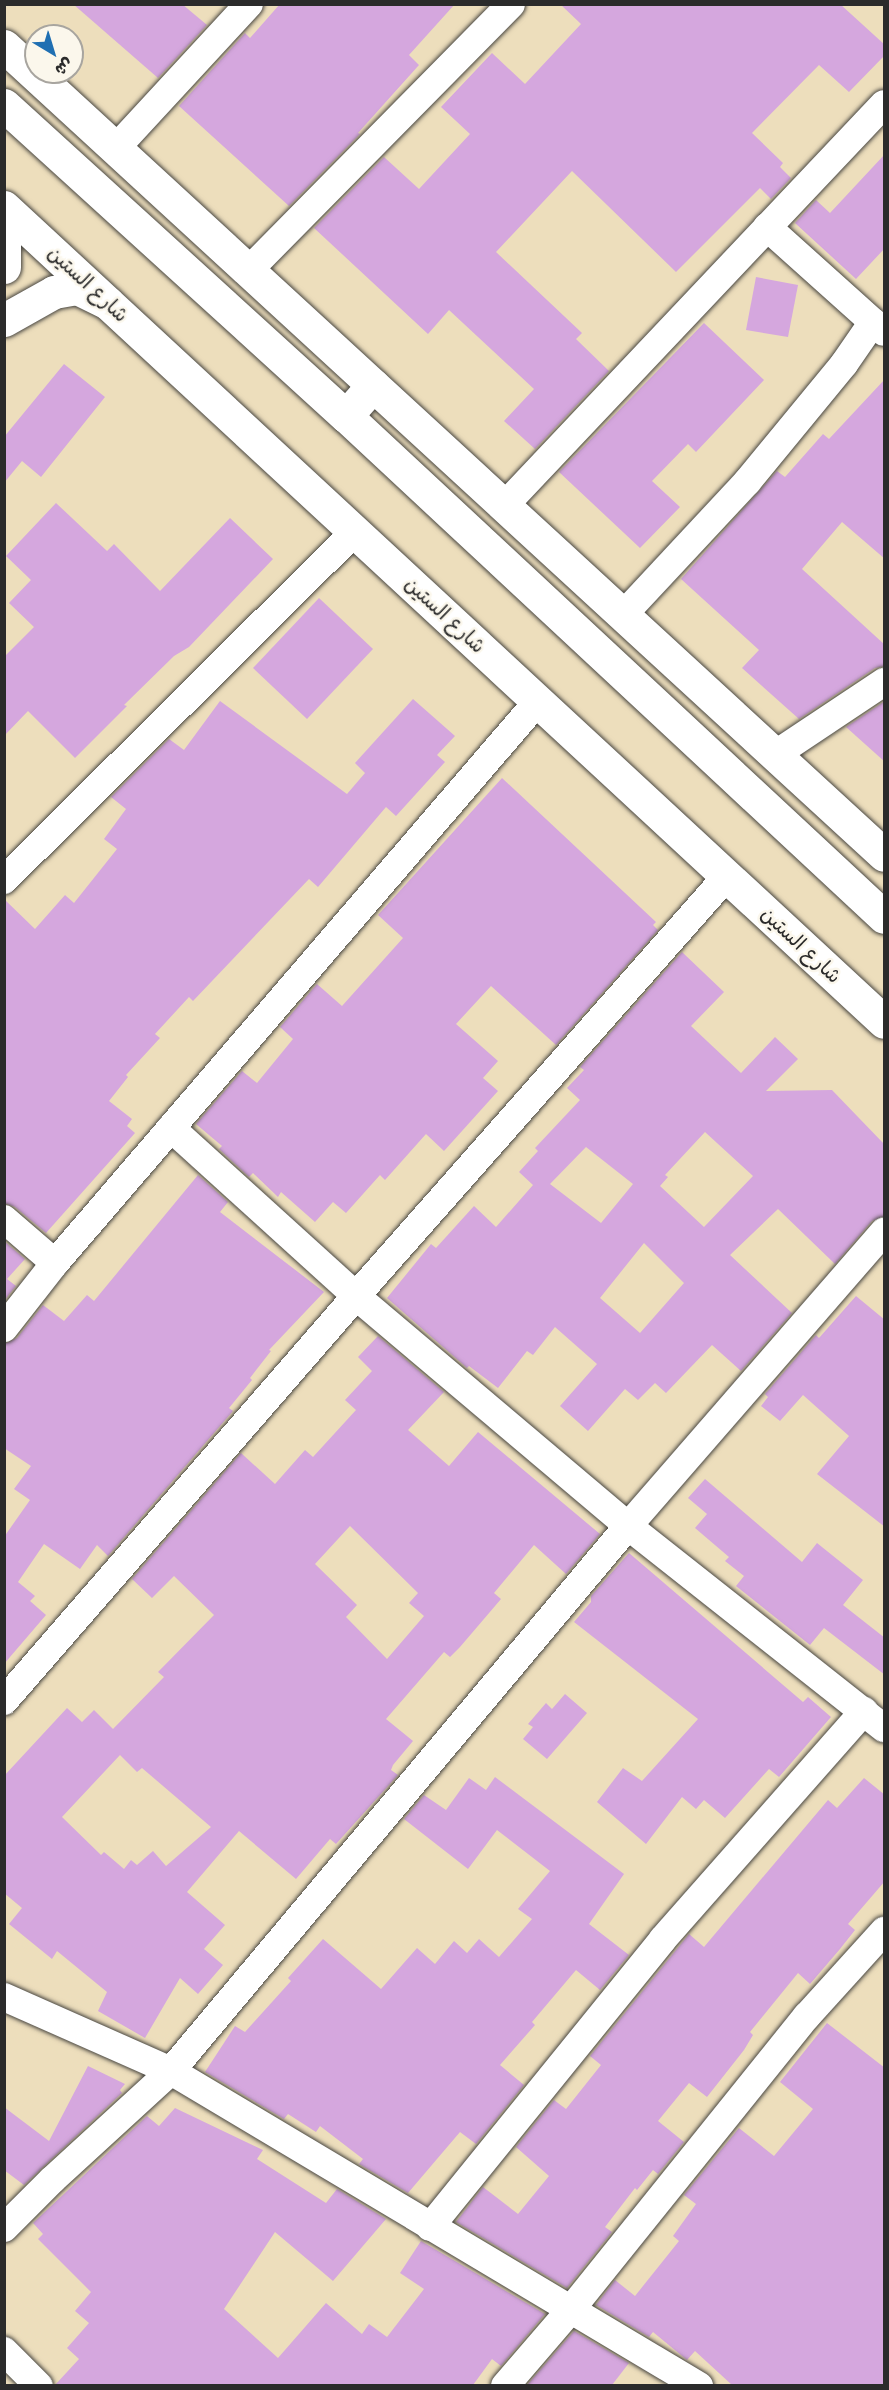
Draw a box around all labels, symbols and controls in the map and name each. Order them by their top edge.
north arrow [24,24,84,84]
text: ش [48,50,80,84]
street label: شارع الستين [43,241,133,327]
street label: شارع الستين [400,572,490,658]
street label: شارع الستين [756,902,846,988]

